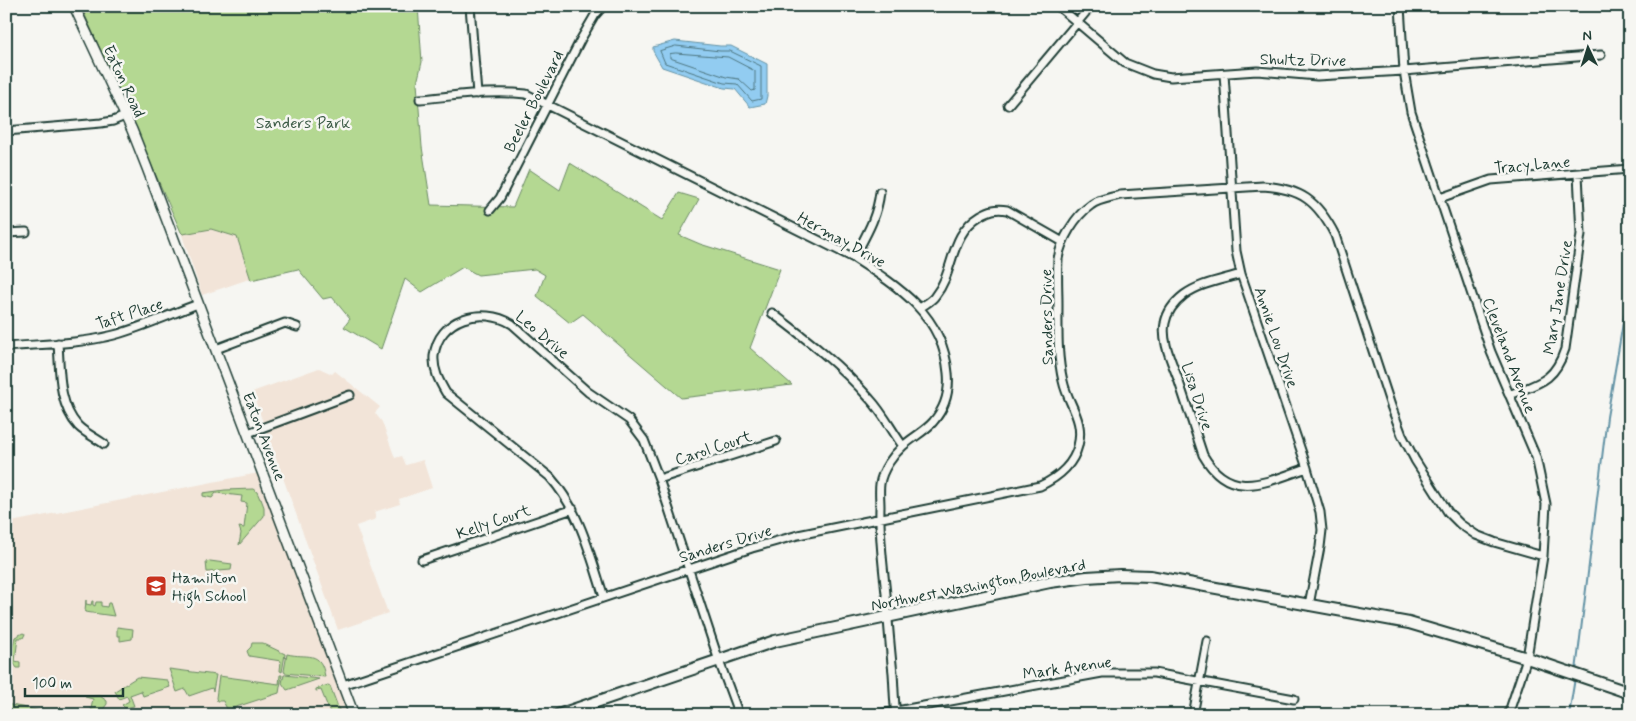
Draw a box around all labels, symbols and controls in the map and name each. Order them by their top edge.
north arrow [1564,22,1614,72]
text: N [1582,27,1592,45]
street label: Eaton Road [98,42,150,121]
street label: Beeler Boulevard [500,47,569,156]
street label: Shultz Drive [1260,49,1346,72]
park label: Sanders Park [256,113,350,134]
street label: Tracy Lane [1493,152,1571,179]
street label: Hermay Drive [793,207,889,273]
street label: Mary Jane Drive [1539,238,1578,356]
street label: Sanders Drive [1036,269,1059,365]
street label: Annie Lou Drive [1248,284,1303,391]
street label: Taft Place [93,294,166,335]
street label: Cleveland Avenue [1477,295,1540,417]
street label: Leo Drive [511,306,574,364]
street label: Lisa Drive [1176,360,1217,433]
street label: Eaton Avenue [237,389,290,484]
street label: Carol Court [672,426,755,471]
street label: Kelly Court [454,500,534,545]
street label: Sanders Drive [676,520,775,569]
street label: Northwest Washington Boulevard [869,554,1088,618]
place label: Hamilton High School [172,568,247,608]
school or university icon: Hamilton High School [144,574,168,598]
street label: Mark Avenue [1022,652,1113,685]
scale bar [25,666,122,698]
text: 100 m [32,674,72,694]

